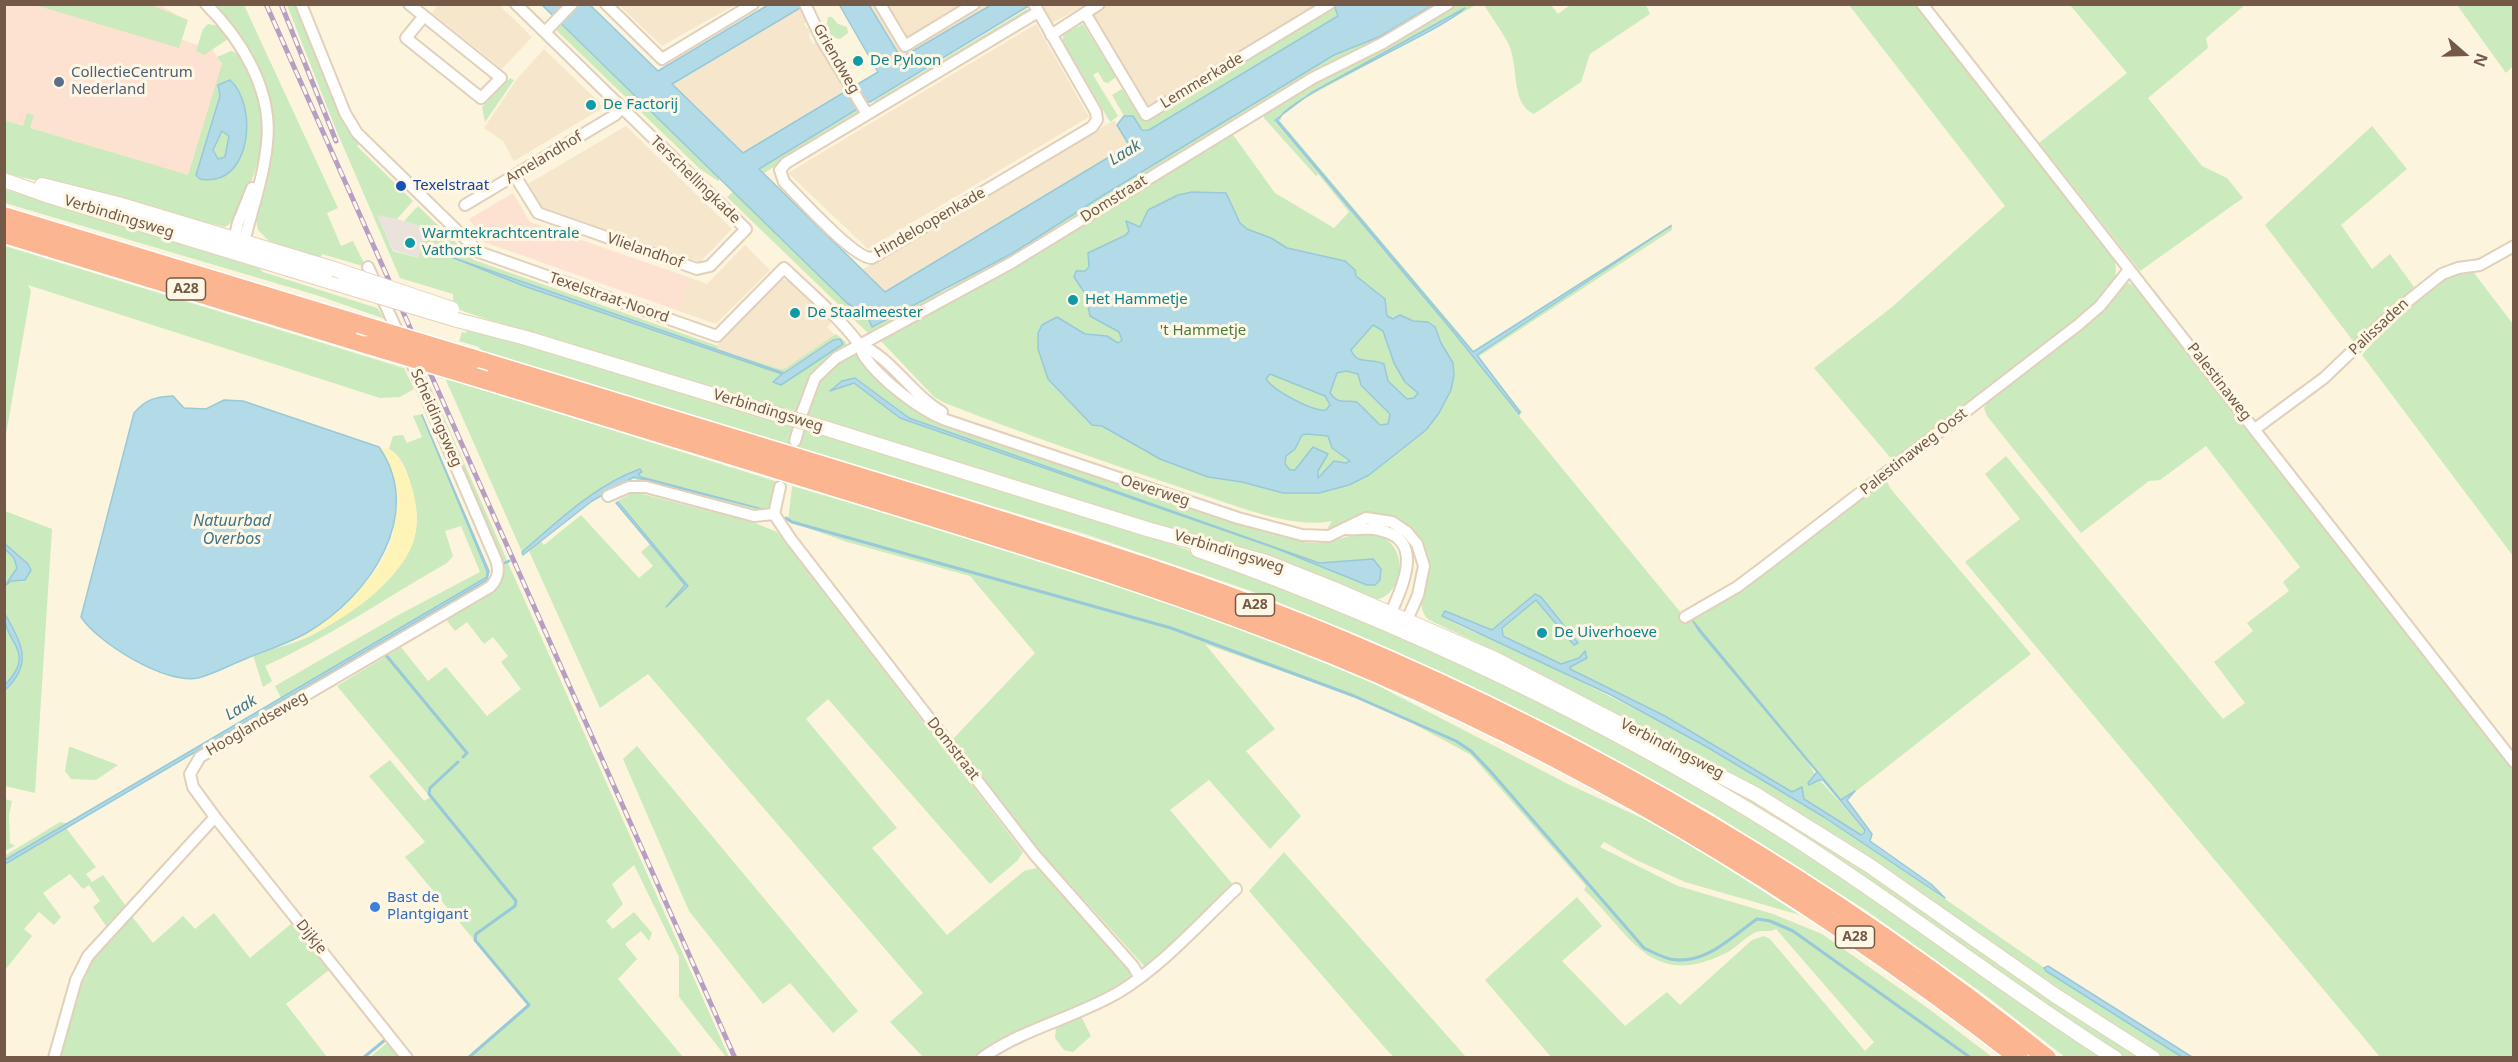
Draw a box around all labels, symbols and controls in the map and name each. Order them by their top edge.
street label: Griendweg [809,21,863,97]
north arrow [2434,24,2494,84]
street label: Lemmerkade [1157,49,1247,113]
text: N [2468,50,2493,70]
place label: De Pyloon [870,52,941,70]
marker: De Pyloon [851,54,865,68]
place label: CollectieCentrum Nederland [71,64,193,99]
marker: CollectieCentrum Nederland [52,75,66,89]
place label: De Factorij [603,96,678,114]
marker: De Factorij [584,98,598,112]
street label: Amelandhof [502,128,586,188]
street label: Terschellingkade [646,132,744,228]
water label: Laak [1106,136,1144,170]
street label: Domstraat [1078,172,1150,226]
place label: Texelstraat [413,177,489,195]
marker: Texelstraat [394,179,408,193]
street label: Hindeloopenkade [871,184,989,262]
street label: Verbindingsweg [62,192,176,242]
place label: Warmtekrachtcentrale Vathorst [422,225,579,260]
street label: Vlielandhof [604,230,686,272]
marker: Warmtekrachtcentrale Vathorst [403,236,417,250]
street label: Texelstraat-Noord [547,269,671,327]
road number: A28 [166,278,206,300]
place label: Het Hammetje [1085,291,1188,309]
marker: Het Hammetje [1066,293,1080,307]
street label: Palissaden [2345,295,2413,359]
place label: De Staalmeester [807,304,923,322]
marker: De Staalmeester [788,306,802,320]
park label: 't Hammetje [1160,322,1246,340]
street label: Palestinaweg [2183,340,2255,424]
street label: Scheidingsweg [406,366,466,470]
street label: Verbindingsweg [711,386,825,436]
street label: Palestinaweg Oost [1857,405,1971,499]
street label: Oeverweg [1118,471,1192,511]
water label: Natuurbad Overbos [193,511,271,549]
street label: Verbindingsweg [1172,527,1286,577]
road number: A28 [1236,594,1274,616]
place label: De Uiverhoeve [1554,624,1657,642]
marker: De Uiverhoeve [1535,626,1549,640]
street label: Hooglandseweg [203,688,311,760]
water label: Laak [222,691,260,725]
street label: Domstraat [923,714,983,784]
street label: Verbindingsweg [1617,715,1727,783]
place label: Bast de Plantgigant [387,889,468,924]
marker: Bast de Plantgigant [368,900,382,914]
street label: Dijkje [292,916,330,958]
road number: A28 [1836,926,1874,948]

